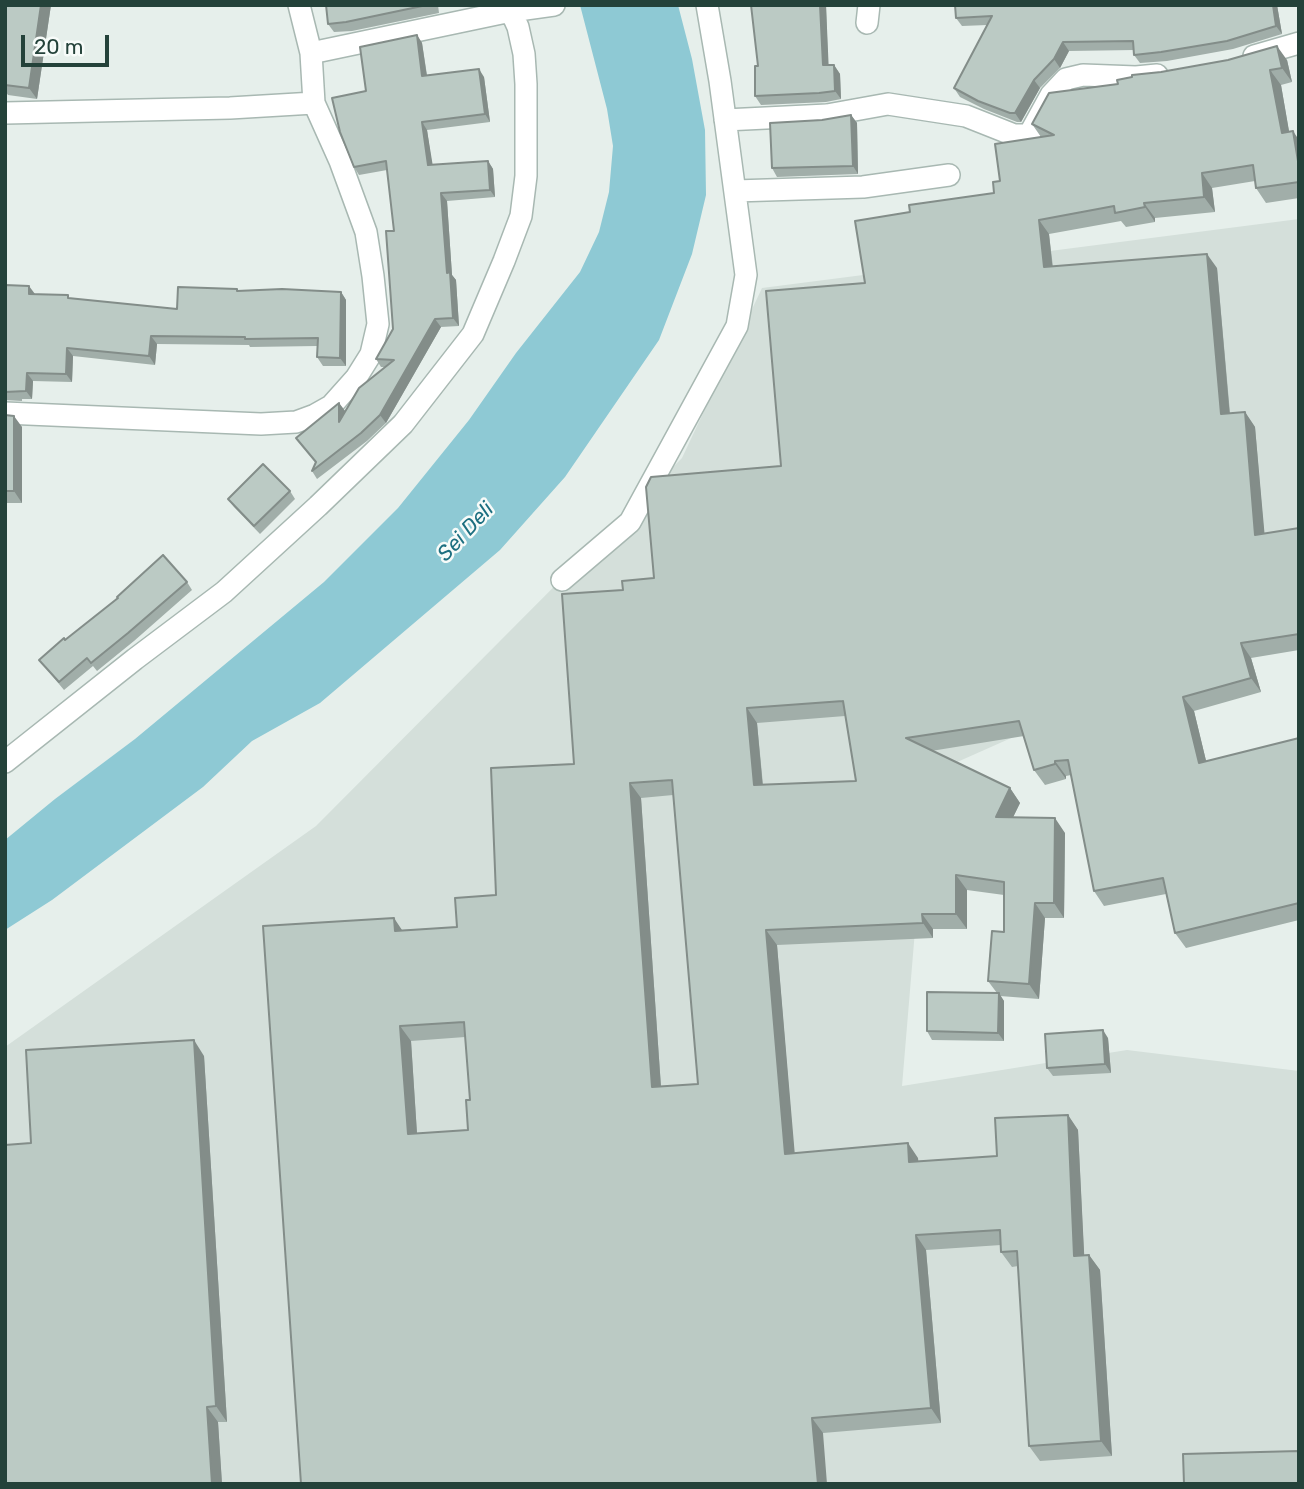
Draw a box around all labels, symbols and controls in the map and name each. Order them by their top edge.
scale bar [24,21,112,65]
text: 20 m [34,34,83,59]
water label: Sei Deli [432,497,500,567]

